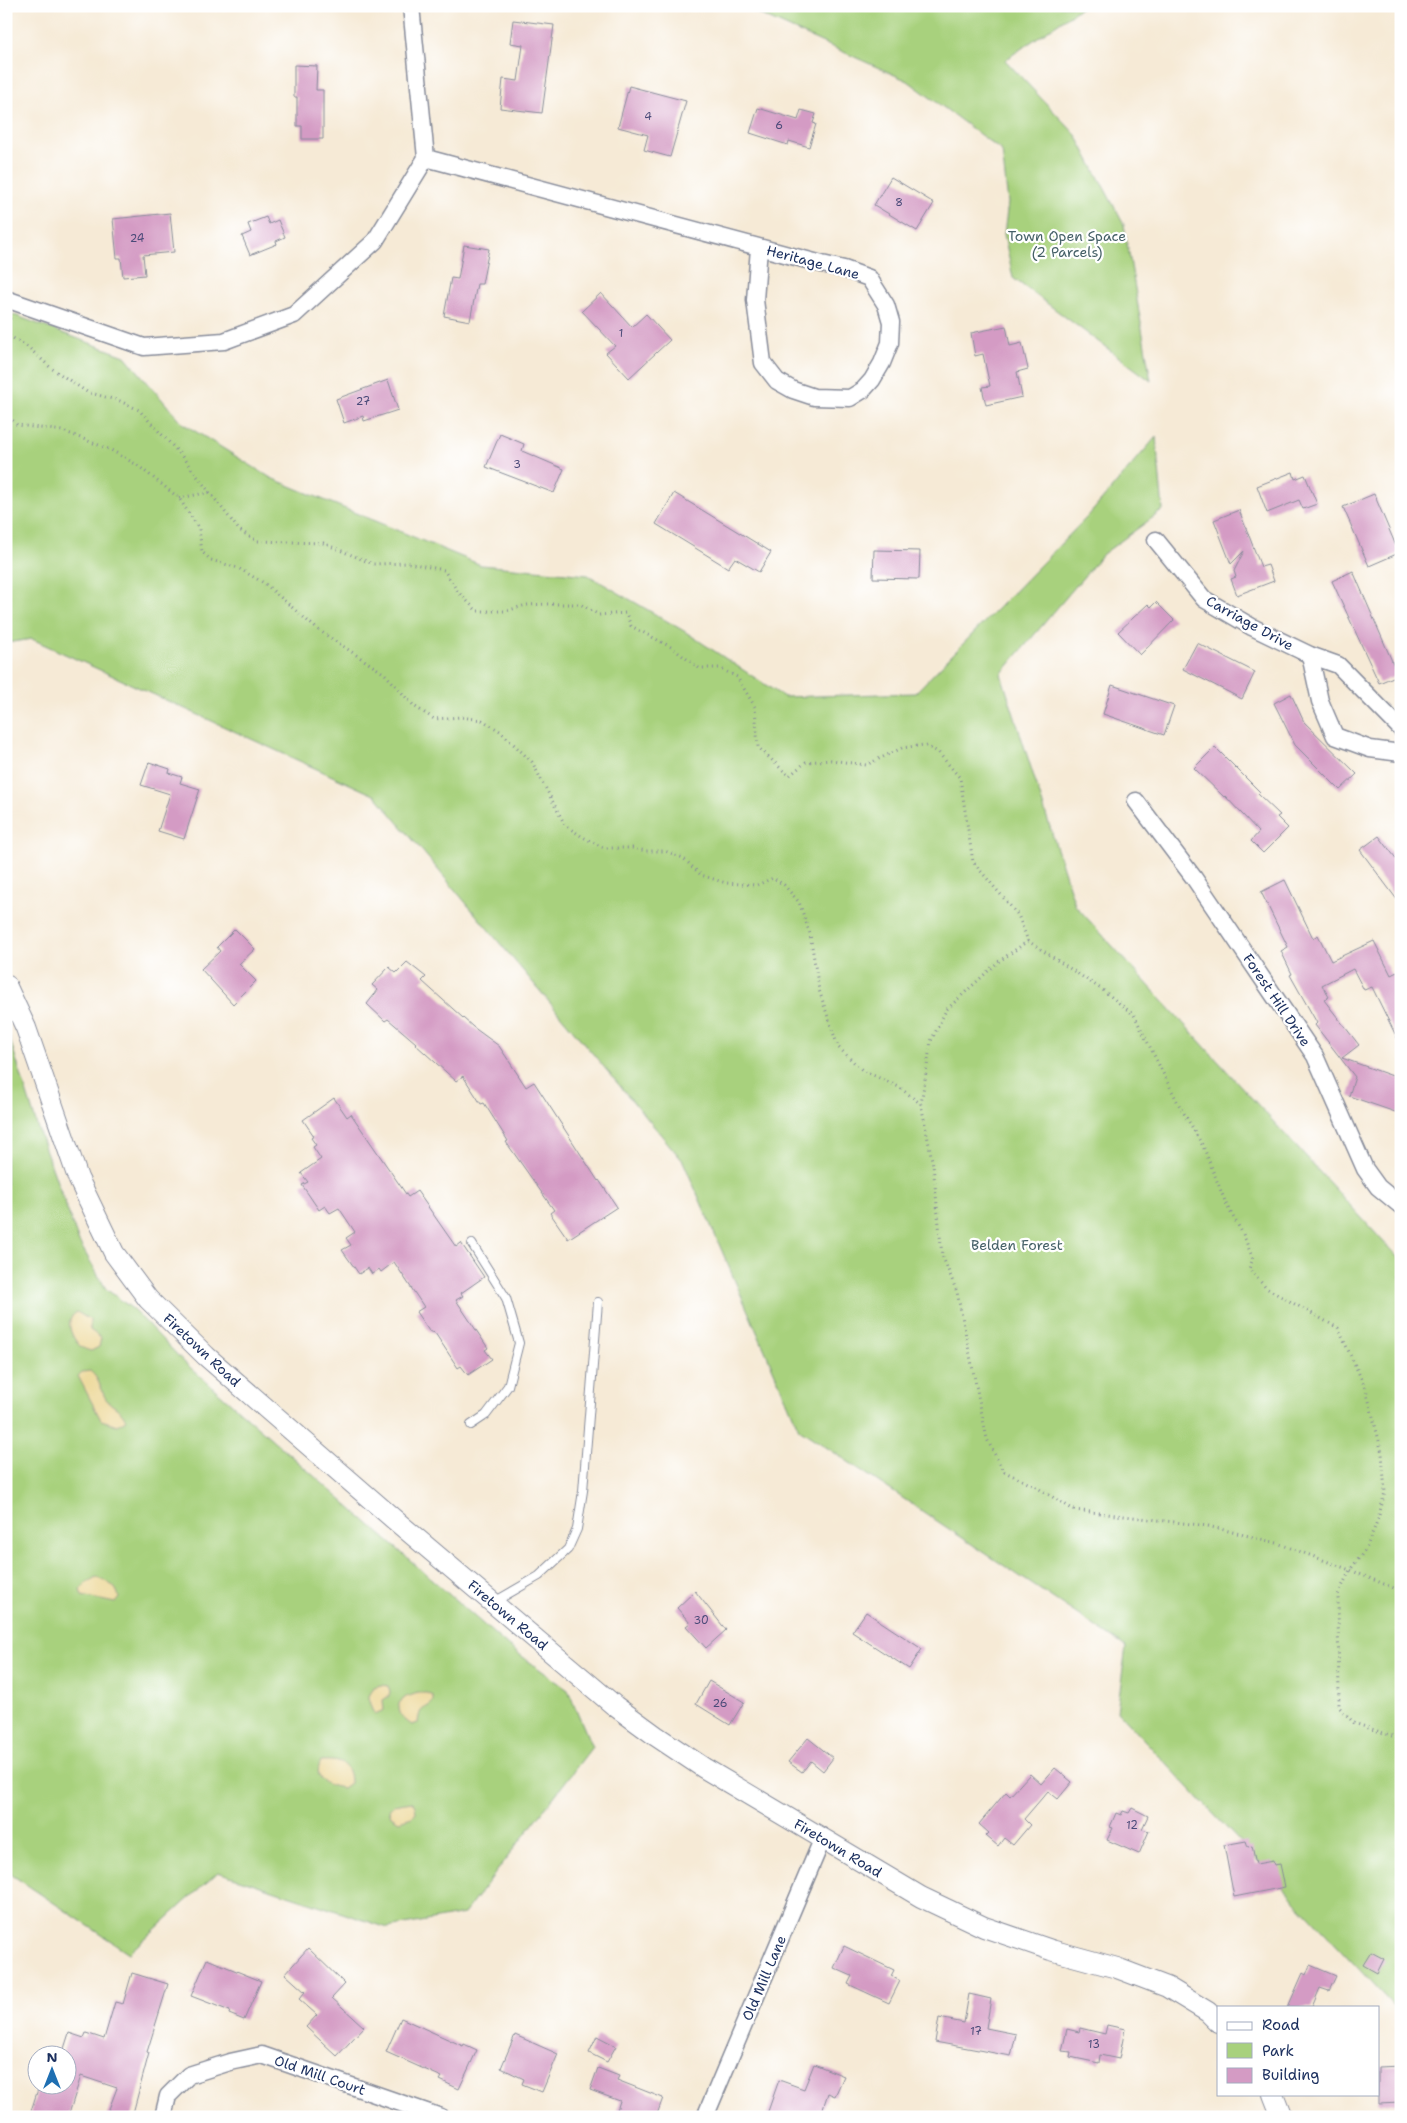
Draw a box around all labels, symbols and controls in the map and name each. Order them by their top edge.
house number: 4 [644,109,652,124]
house number: 6 [775,118,783,133]
house number: 8 [895,195,903,210]
park label: Town Open Space (2 Parcels) [1008,227,1126,261]
house number: 24 [130,231,145,246]
street label: Heritage Lane [764,241,862,283]
house number: 1 [619,326,623,341]
house number: 27 [356,394,371,409]
house number: 3 [513,457,521,472]
street label: Carriage Drive [1203,592,1297,654]
street label: Forest Hill Drive [1239,950,1315,1050]
park label: Belden Forest [971,1236,1063,1254]
street label: Firetown Road [159,1309,245,1391]
street label: Firetown Road [464,1576,552,1654]
house number: 30 [693,1613,709,1628]
house number: 26 [713,1696,727,1711]
street label: Firetown Road [791,1815,885,1881]
house number: 12 [1126,1818,1138,1833]
street label: Old Mill Lane [738,1933,790,2023]
legend [1217,2006,1380,2096]
text: Road [1262,2015,1300,2035]
house number: 17 [970,2024,982,2039]
house number: 13 [1088,2037,1100,2052]
text: Park [1262,2041,1294,2061]
north arrow [28,2046,78,2096]
text: N [46,2048,58,2066]
street label: Old Mill Court [272,2051,368,2099]
text: Building [1262,2065,1319,2085]

